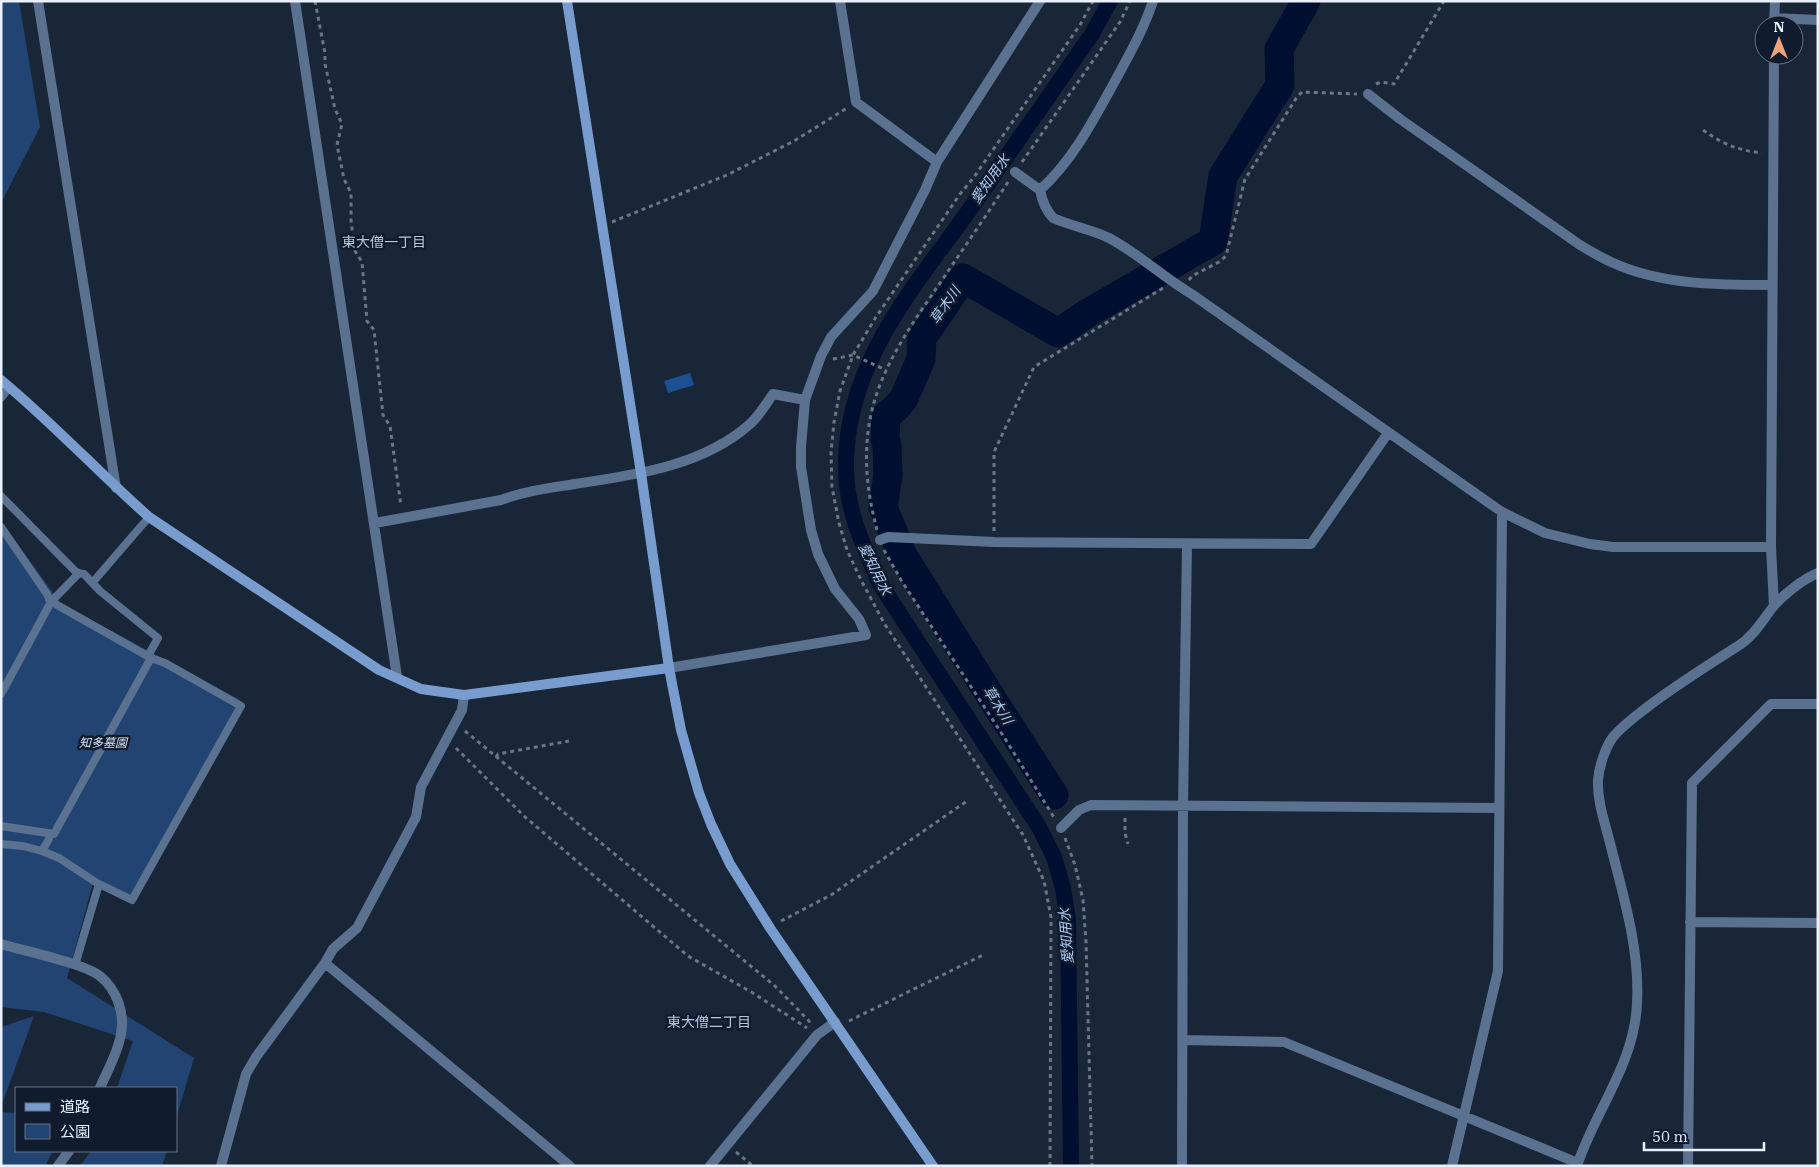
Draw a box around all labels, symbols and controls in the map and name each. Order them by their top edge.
north arrow [1754,15,1804,65]
text: N [1773,18,1785,36]
water label: 愛知用水 [967,149,1015,207]
district label: 東大僧一丁目 [342,233,426,251]
water label: 草木川 [926,281,966,327]
water label: 愛知用水 [855,540,896,600]
water label: 草木川 [979,682,1018,729]
park label: 知多墓園 [79,735,129,750]
water label: 愛知用水 [1055,905,1077,965]
district label: 東大僧二丁目 [667,1013,751,1031]
legend [15,1087,178,1152]
text: 道路 [60,1097,90,1116]
scale bar [1644,1120,1764,1152]
text: 公園 [60,1122,90,1141]
text: 50 m [1652,1127,1688,1146]

